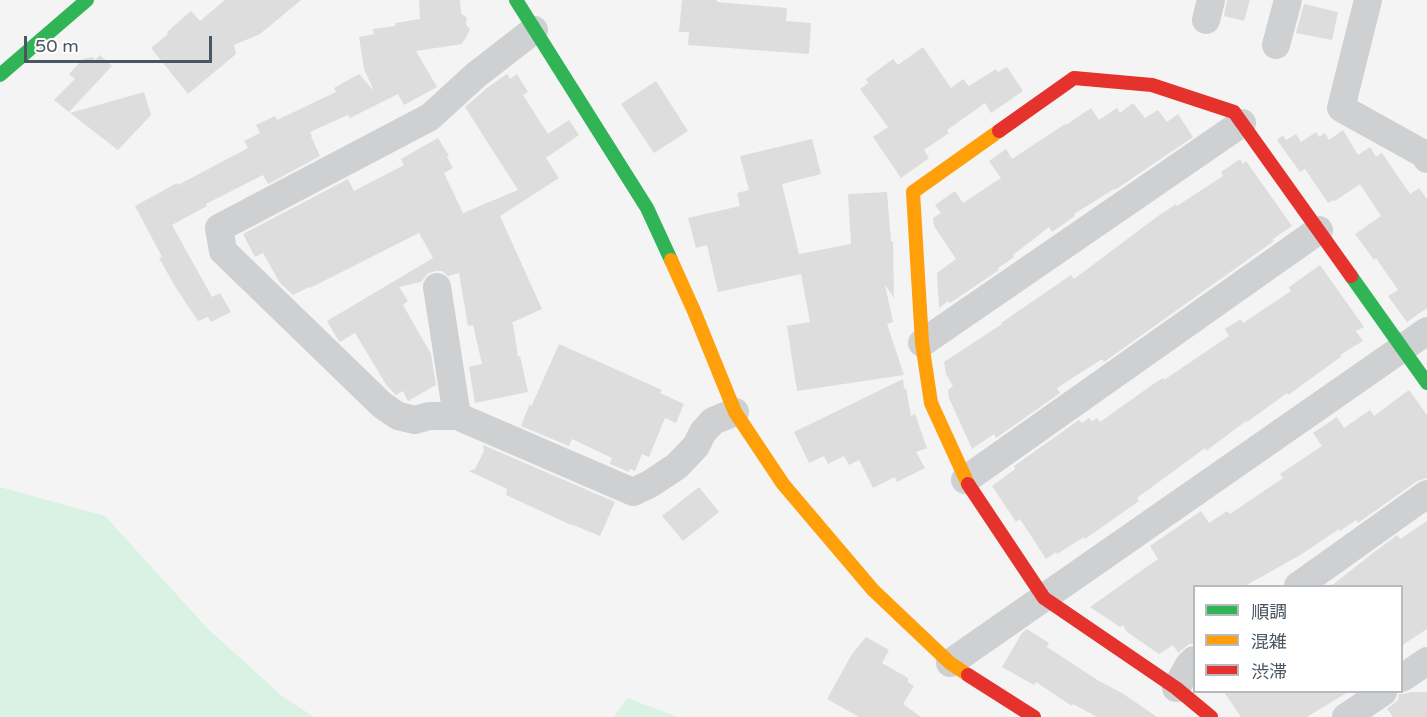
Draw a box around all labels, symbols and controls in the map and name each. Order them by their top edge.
scale bar [27,24,214,62]
text: 50 m [35,35,79,57]
legend [1193,585,1403,693]
text: 順調 [1251,601,1287,623]
text: 混雑 [1251,631,1287,653]
text: 渋滞 [1251,661,1287,683]

